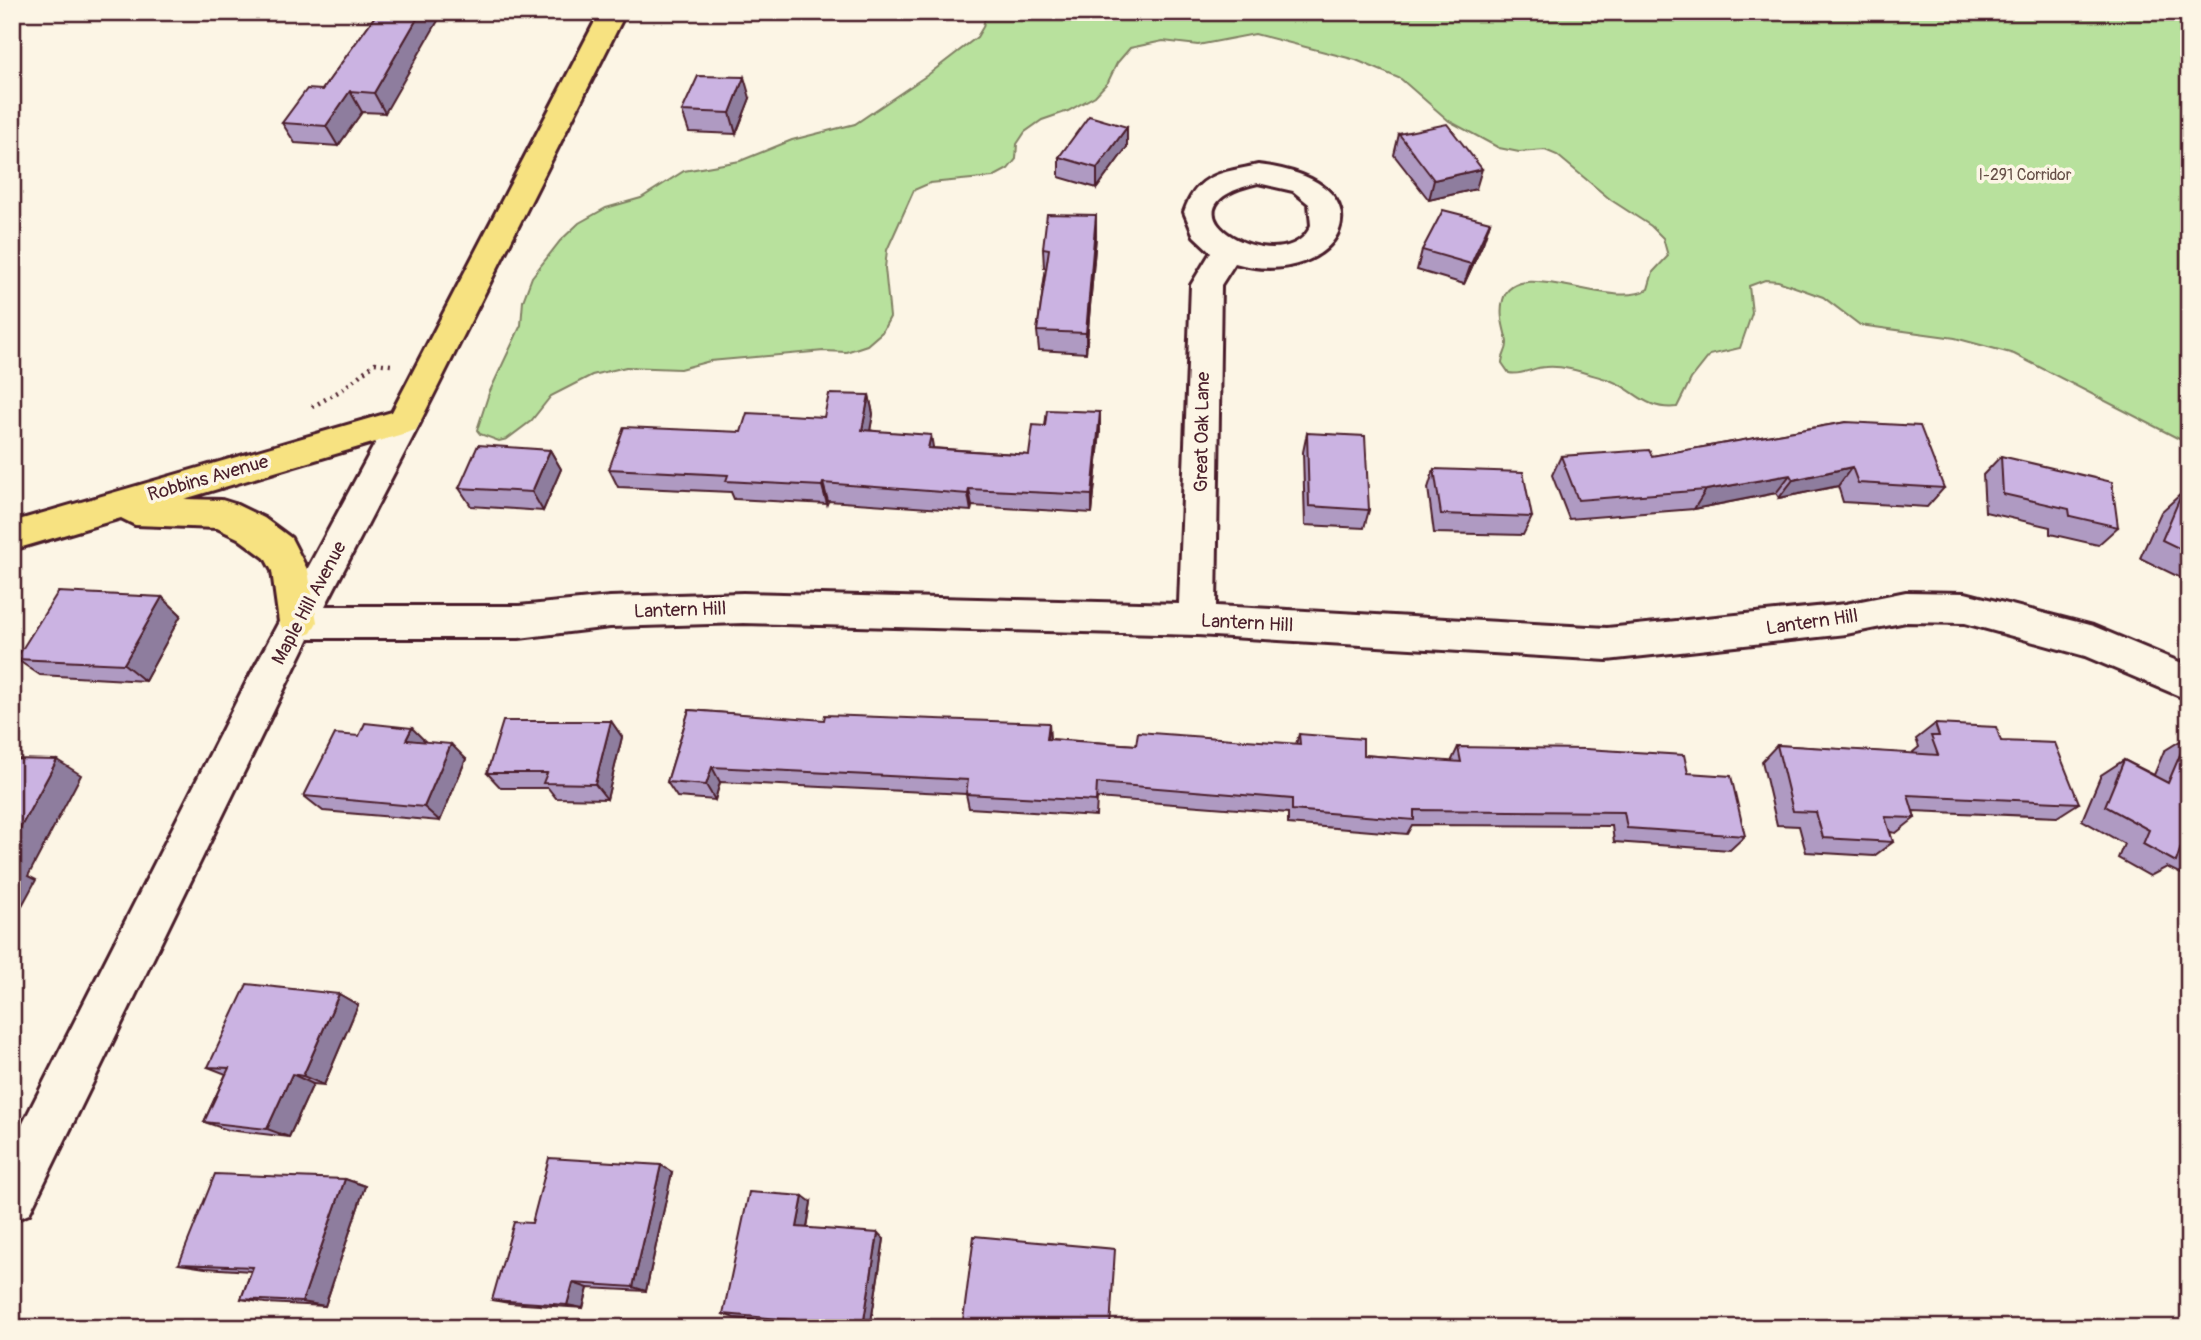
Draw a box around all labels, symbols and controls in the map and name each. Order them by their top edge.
park label: I-291 Corridor [1979,165,2072,185]
street label: Great Oak Lane [1189,371,1215,492]
street label: Robbins Avenue [145,449,272,507]
street label: Maple Hill Avenue [266,537,352,669]
street label: Lantern Hill [633,596,727,624]
street label: Lantern Hill [1764,604,1860,640]
street label: Lantern Hill [1200,609,1294,637]

